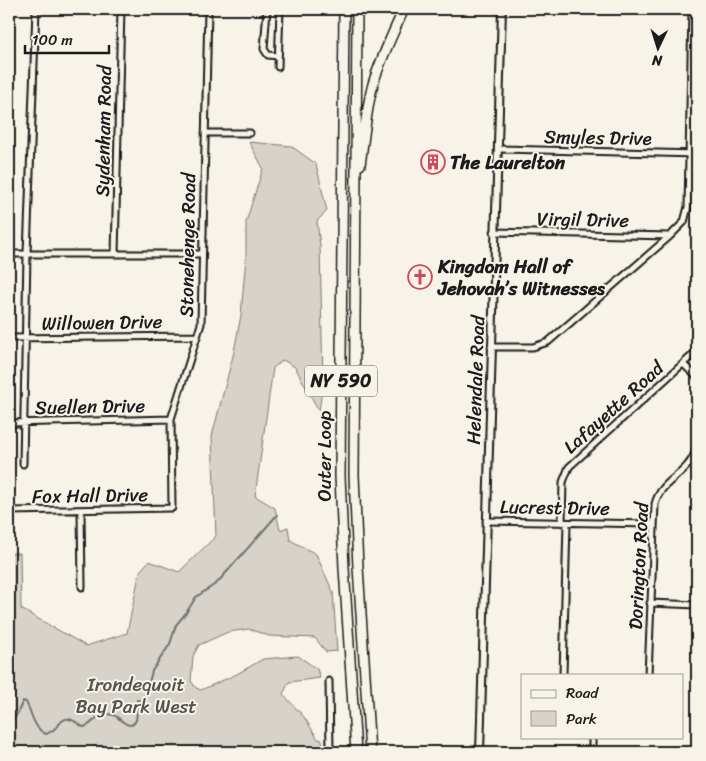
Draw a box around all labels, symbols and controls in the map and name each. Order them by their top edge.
scale bar [25,22,109,54]
north arrow [634,22,684,72]
text: 100 m [32,27,73,53]
text: N [651,48,664,73]
street label: Sydenham Road [86,63,121,197]
street label: Smyles Drive [544,120,652,155]
place label: The Laurelton [450,146,566,179]
building icon: The Laurelton [420,149,446,175]
street label: Stonehenge Road [170,171,205,317]
street label: Virgil Drive [536,202,630,237]
place label: Kingdom Hall of Jehovah’s Witnesses [437,250,606,305]
church icon: Kingdom Hall of Jehovah’s Witnesses [407,264,433,290]
street label: Willowen Drive [41,305,163,340]
street label: Helendale Road [457,314,494,445]
street label: Lafayette Road [555,351,673,462]
road number: NY 590 [305,366,377,396]
street label: Suellen Drive [35,389,146,424]
street label: Outer Loop [308,410,341,502]
street label: Fox Hall Drive [32,478,149,513]
street label: Lucrest Drive [500,490,611,525]
street label: Dorington Road [619,500,658,631]
park label: Irondequoit Bay Park West [75,668,197,723]
legend [521,674,684,738]
text: Road [566,680,599,706]
text: Park [566,706,597,732]

